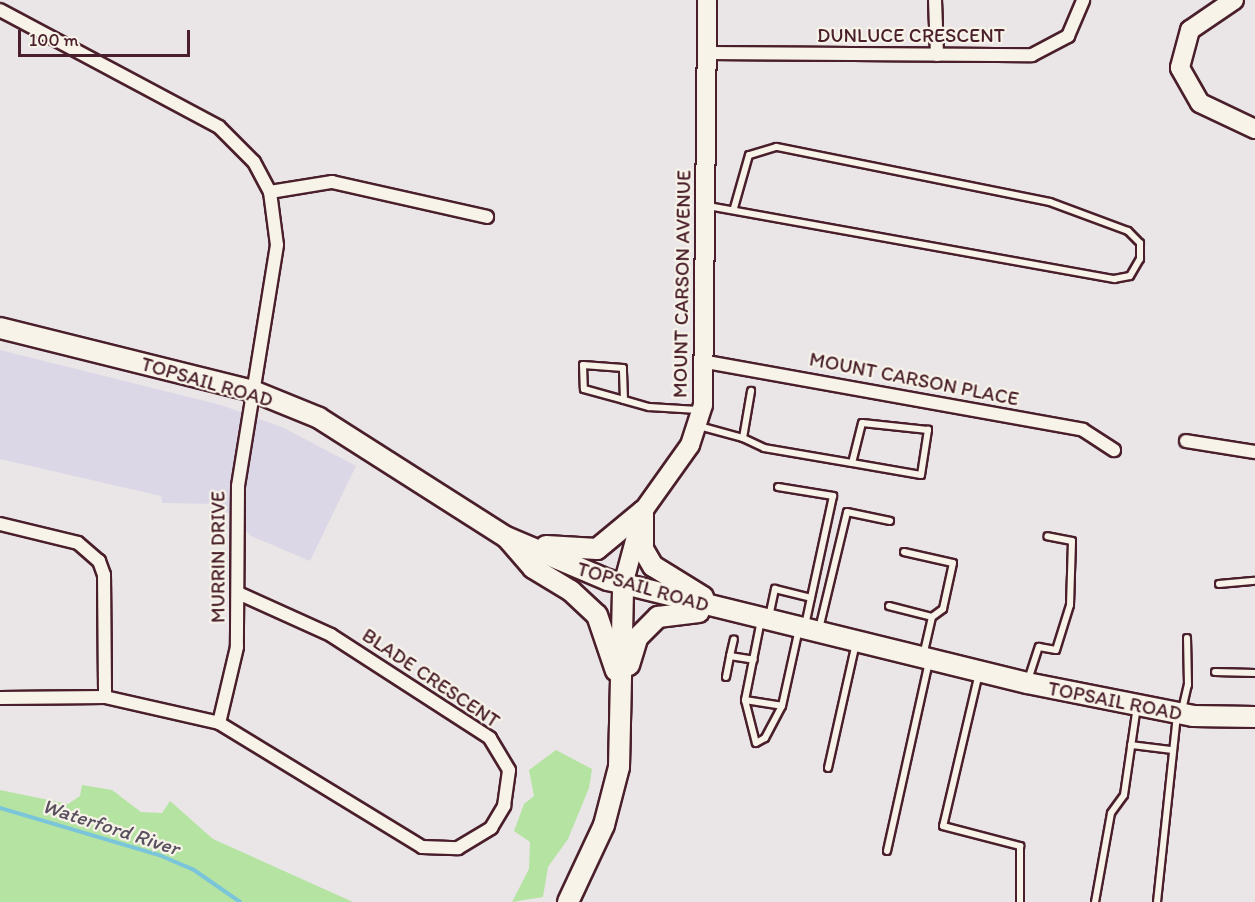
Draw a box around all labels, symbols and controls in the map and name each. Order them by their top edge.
scale bar [21,18,194,56]
street label: DUNLUCE CRESCENT [817,23,1005,47]
text: 100 m [29,29,79,51]
street label: MOUNT CARSON AVENUE [668,170,696,398]
street label: MOUNT CARSON PLACE [807,347,1021,411]
street label: TOPSAIL ROAD [139,352,275,412]
street label: MURRIN DRIVE [206,491,230,623]
street label: TOPSAIL ROAD [575,557,711,617]
street label: BLADE CRESCENT [358,623,504,733]
street label: TOPSAIL ROAD [1046,676,1184,726]
water label: Waterford River [39,793,183,861]

